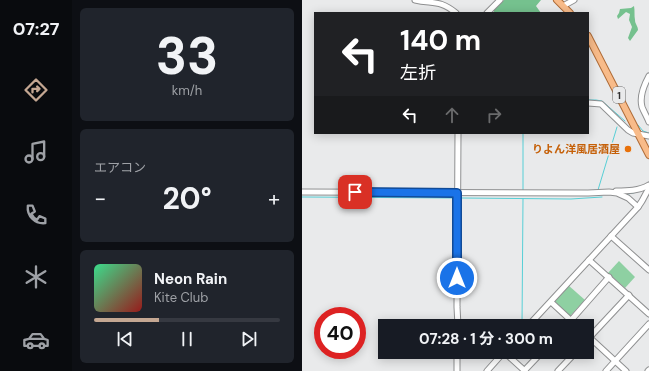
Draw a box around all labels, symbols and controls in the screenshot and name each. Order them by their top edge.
text: 07:27 [13,17,59,41]
text: 33 [156,22,218,90]
text: 140 m [400,22,481,59]
icon: left [334,28,386,80]
text: 左折 [400,61,436,85]
icon: directions [22,76,50,104]
text: km/h [172,82,202,99]
road number: 1 [613,87,625,103]
icon: left [399,104,421,126]
icon: ahead [441,104,463,126]
icon: right [483,104,505,126]
icon: music [22,138,50,166]
place label: りよん洋風居酒屋 [532,142,620,156]
marker: りよん洋風居酒屋 [623,144,633,154]
text: エアコン [94,159,146,176]
pin [338,175,372,209]
text: 20° [162,179,212,218]
icon: arrive [344,181,366,203]
text: − [94,184,106,213]
text: + [268,184,280,213]
icon: phone [22,201,50,229]
position arrow [436,257,478,299]
icon: climate [22,263,50,291]
text: Neon Rain [154,269,227,289]
text: Kite Club [154,289,208,306]
speed limit sign: 40 [314,307,366,359]
icon: car [22,326,50,354]
icon: previous [114,328,136,350]
icon: pause [176,328,198,350]
icon: next [238,328,260,350]
text: 07:28 · 1 分 · 300 m [419,329,553,349]

